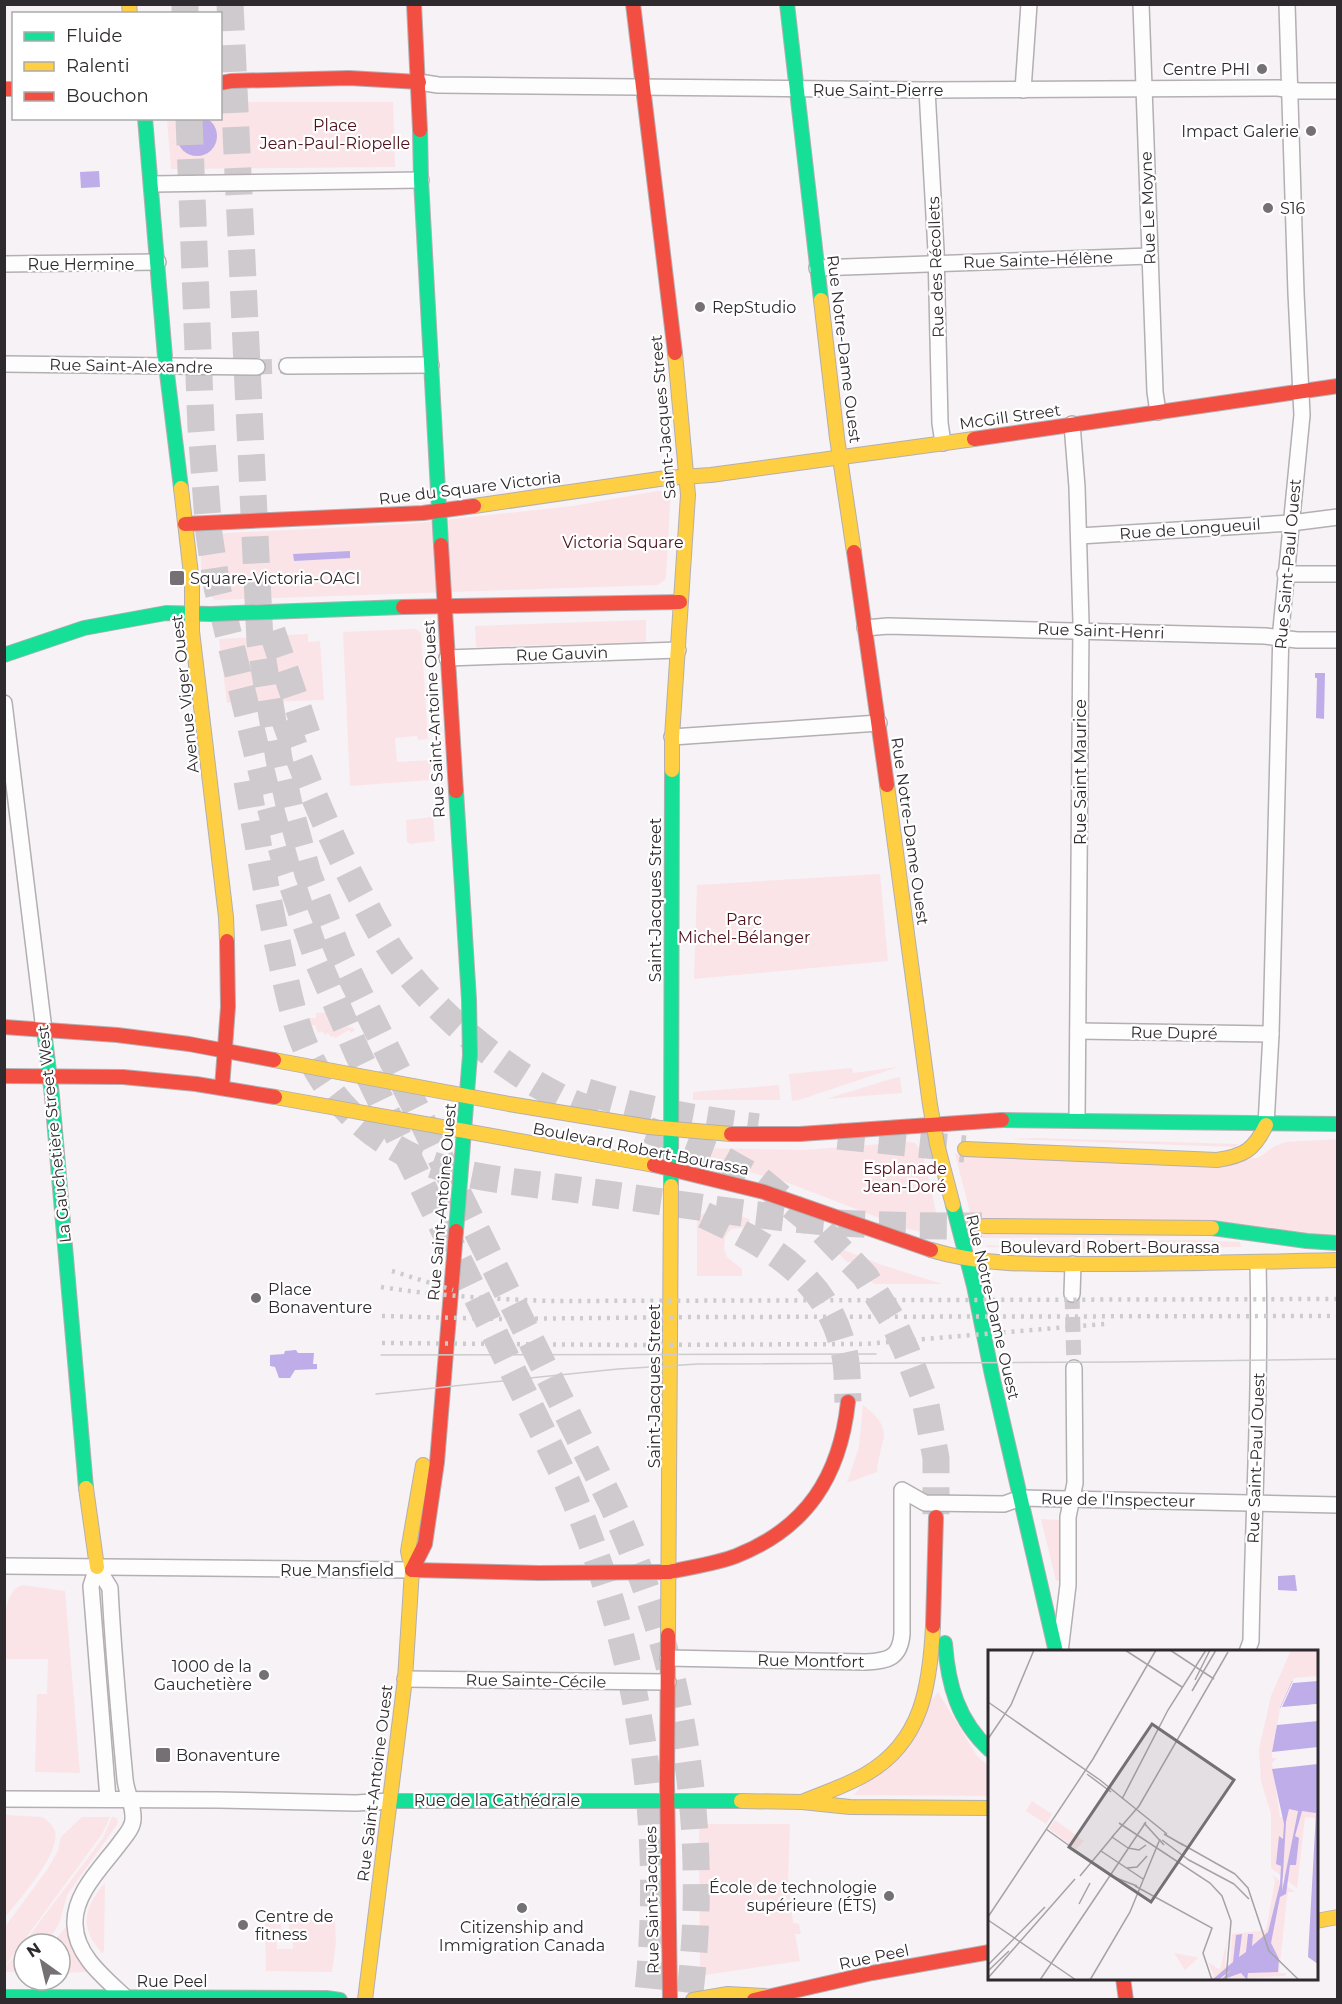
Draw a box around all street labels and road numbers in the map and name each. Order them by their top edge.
street label: Rue Saint-Pierre [813,81,943,100]
street label: Rue Le Moyne [1137,151,1159,265]
street label: Rue des Récollets [924,196,948,338]
street label: Rue Sainte-Hélène [963,248,1113,272]
street label: Rue Notre-Dame Ouest [823,254,865,445]
street label: Rue Hermine [28,255,134,274]
street label: Saint-Jacques Street [646,334,680,500]
street label: Rue Saint-Alexandre [49,355,213,377]
street label: McGill Street [958,400,1062,434]
street label: Rue du Square Victoria [378,467,562,509]
street label: Rue Saint-Paul Ouest [1271,477,1305,650]
street label: Rue de Longueuil [1119,515,1261,543]
street label: Avenue Viger Ouest [167,613,203,774]
street label: Rue Saint-Antoine Ouest [419,619,449,819]
street label: Rue Saint-Henri [1037,619,1165,643]
street label: Rue Gauvin [515,643,609,665]
street label: Rue Saint Maurice [1071,699,1090,845]
street label: Rue Notre-Dame Ouest [887,736,933,927]
street label: Saint-Jacques Street [646,817,665,982]
street label: Rue Dupré [1130,1023,1218,1043]
street label: La Gauchetière Street West [33,1024,75,1244]
street label: Rue Saint-Antoine Ouest [424,1102,460,1302]
street label: Boulevard Robert-Bourassa [531,1119,751,1179]
street label: Rue Notre-Dame Ouest [962,1213,1024,1402]
street label: Boulevard Robert-Bourassa [1000,1238,1220,1257]
street label: Saint-Jacques Street [645,1303,664,1468]
street label: Rue Saint-Paul Ouest [1244,1372,1268,1544]
street label: Rue de l'Inspecteur [1041,1489,1195,1511]
street label: Rue Mansfield [280,1561,394,1580]
street label: Rue Montfort [757,1651,865,1671]
street label: Rue Sainte-Cécile [466,1670,606,1692]
street label: Rue Saint-Antoine Ouest [353,1683,397,1883]
street label: Rue de la Cathédrale [414,1791,580,1810]
street label: Rue Saint-Jacques [641,1826,663,1974]
street label: Rue Peel [837,1940,911,1974]
street label: Rue Peel [136,1972,208,1991]

